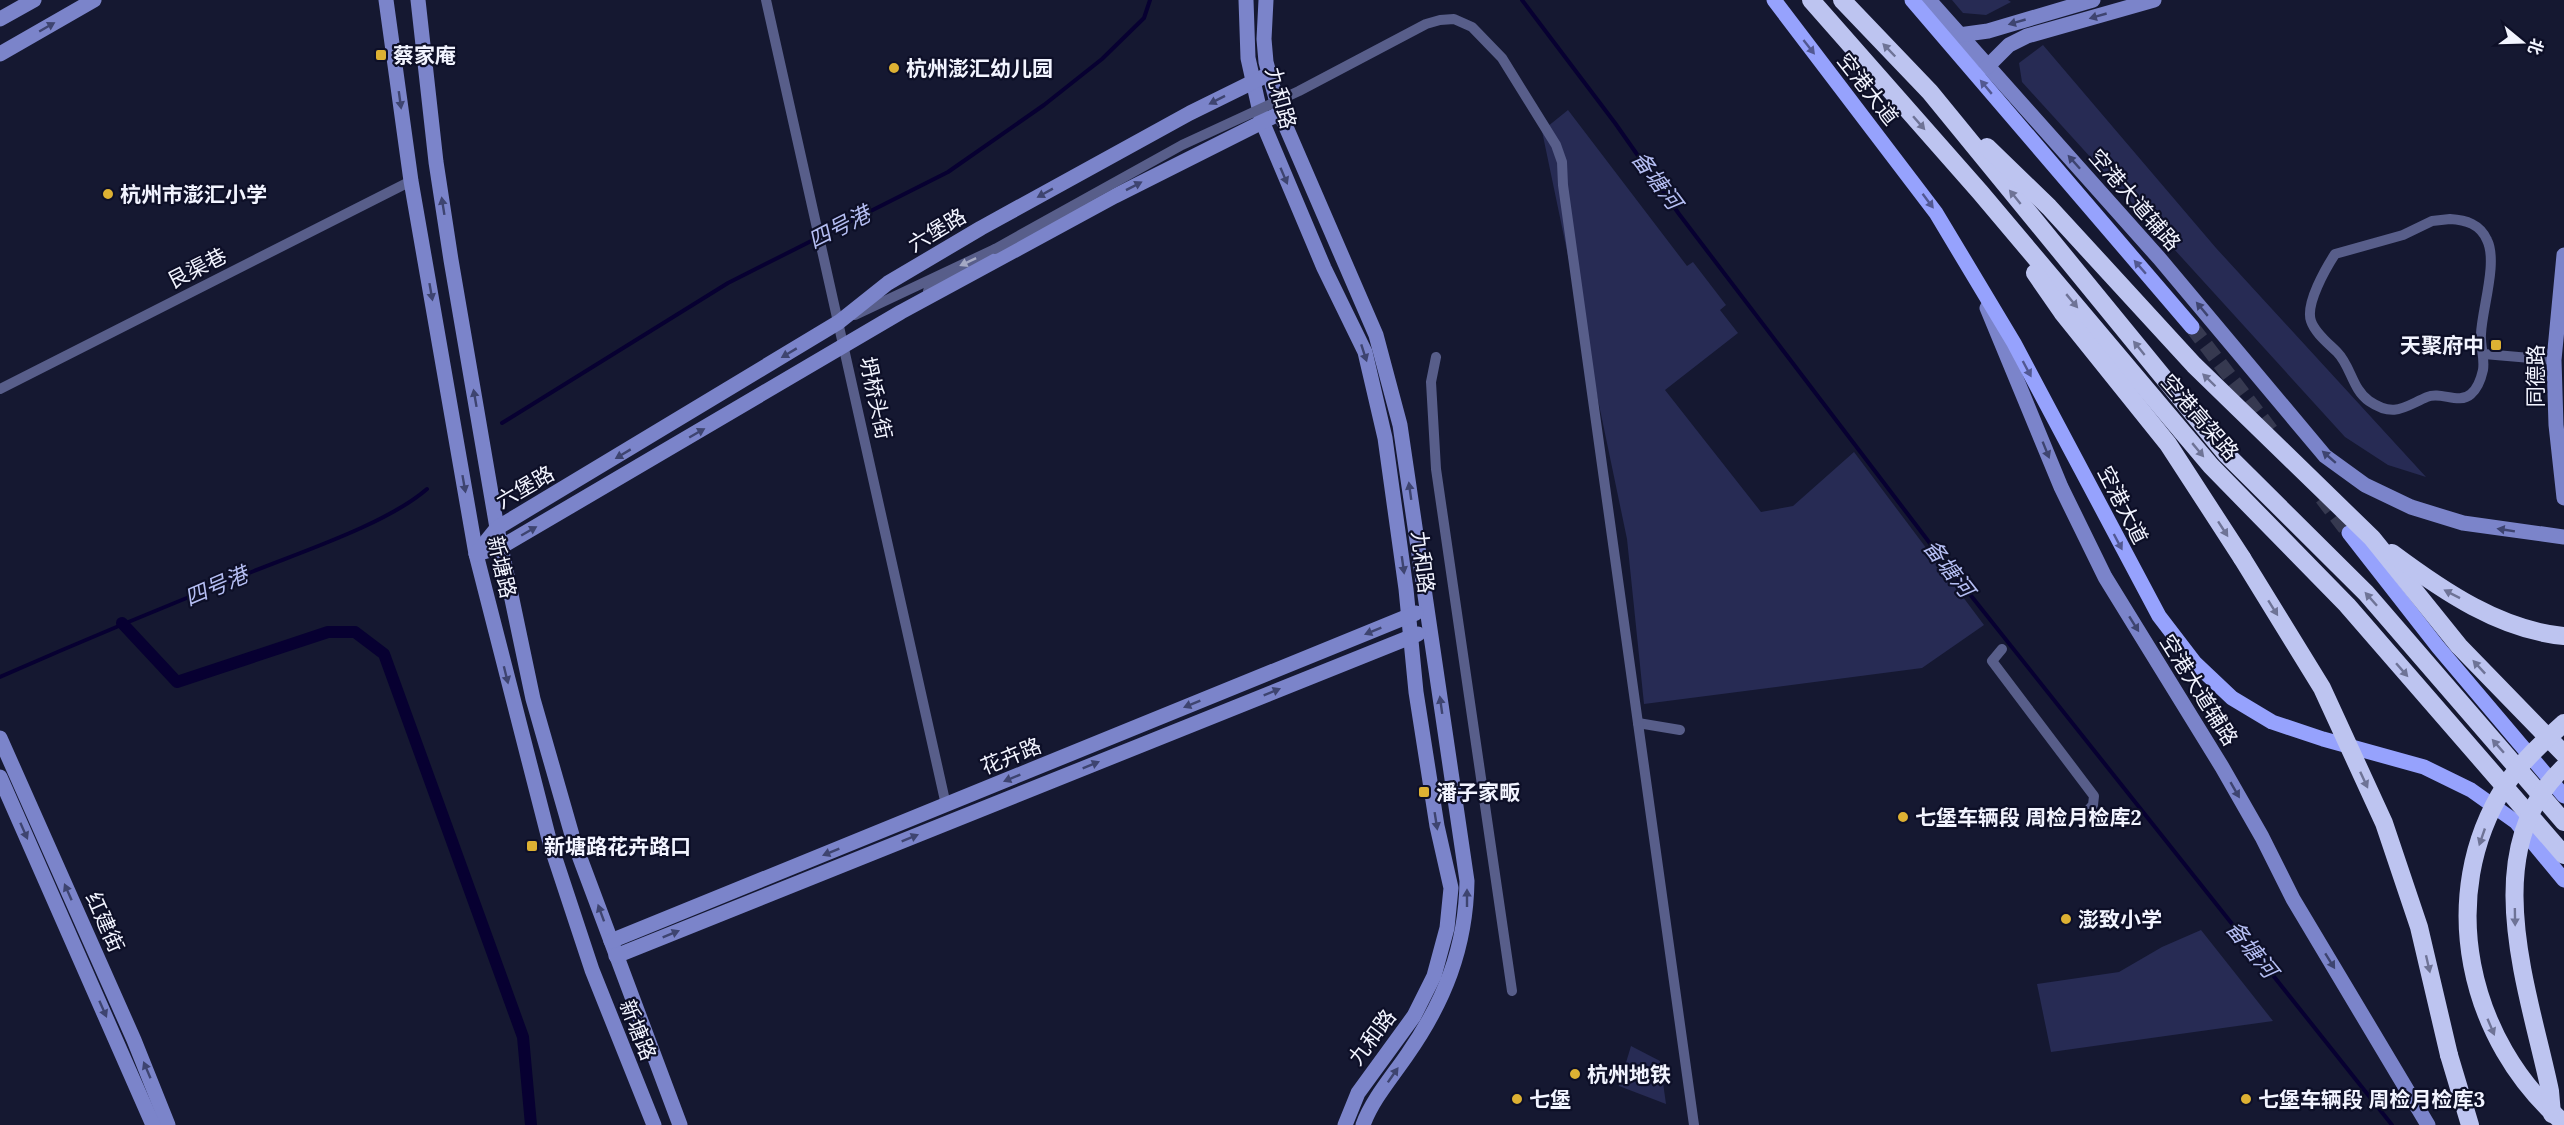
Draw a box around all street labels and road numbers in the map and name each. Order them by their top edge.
street label: 空港大道 [1832,48,1904,130]
street label: 九和路 [1260,64,1302,132]
street label: 空港大道辅路 [2083,144,2187,256]
street label: 六堡路 [903,202,971,258]
street label: 艮渠巷 [163,242,231,294]
street label: 同德路 [2522,345,2549,408]
street label: 坍桥头街 [854,354,898,442]
street label: 空港高架路 [2155,369,2245,465]
street label: 六堡路 [491,460,559,514]
street label: 空港大道 [2092,461,2154,549]
street label: 九和路 [1406,529,1440,595]
street label: 新塘路 [482,533,522,601]
street label: 空港大道辅路 [2154,629,2244,751]
street label: 花卉路 [977,732,1045,780]
street label: 红建街 [80,888,130,956]
street label: 新塘路 [614,996,662,1064]
street label: 九和路 [1342,1004,1402,1070]

